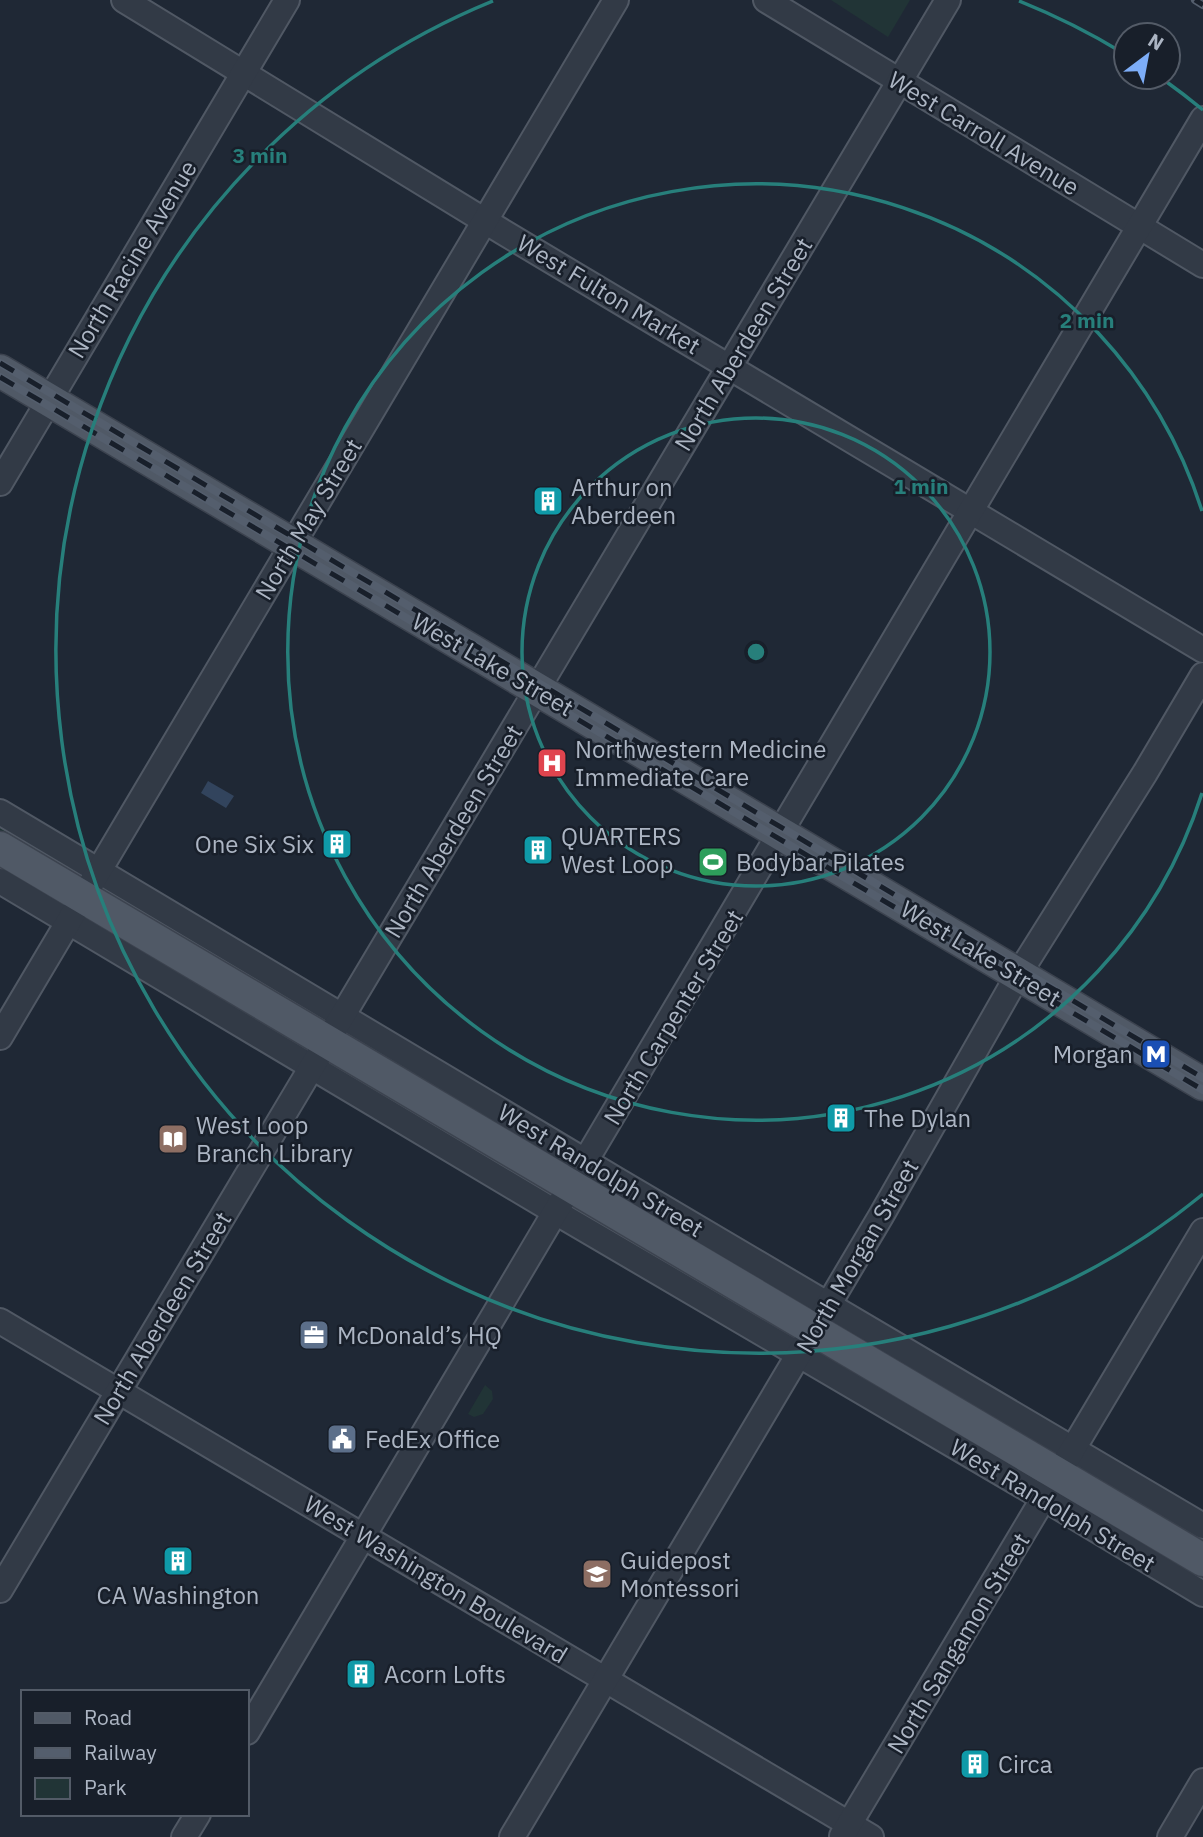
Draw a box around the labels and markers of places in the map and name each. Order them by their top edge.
place label: Arthur on Aberdeen [571,471,676,531]
building icon: Arthur on Aberdeen [531,484,565,518]
centre of rings [744,640,768,664]
place label: Northwestern Medicine Immediate Care [575,733,826,793]
hospital icon: Northwestern Medicine Immediate Care [535,746,569,780]
place label: QUARTERS West Loop [561,820,681,880]
building icon: One Six Six [320,827,354,861]
place label: One Six Six [195,828,314,860]
building icon: QUARTERS West Loop [521,833,555,867]
sports icon: Bodybar Pilates [696,845,730,879]
place label: Bodybar Pilates [736,846,905,878]
metro station icon: Morgan [1139,1037,1173,1071]
place label: Morgan [1053,1038,1133,1070]
building icon: The Dylan [824,1101,858,1135]
place label: The Dylan [864,1102,971,1134]
place label: West Loop Branch Library [196,1109,353,1169]
library icon: West Loop Branch Library [156,1122,190,1156]
office icon: McDonald’s HQ [297,1318,331,1352]
place label: McDonald’s HQ [337,1319,502,1351]
public building icon: FedEx Office [325,1422,359,1456]
place label: FedEx Office [365,1423,500,1455]
building icon: CA Washington [161,1544,195,1578]
place label: Guidepost Montessori [620,1544,740,1604]
school or university icon: Guidepost Montessori [580,1557,614,1591]
place label: CA Washington [97,1579,259,1611]
building icon: Acorn Lofts [344,1657,378,1691]
place label: Acorn Lofts [384,1658,506,1690]
building icon: Circa [958,1747,992,1781]
place label: Circa [998,1748,1053,1780]

